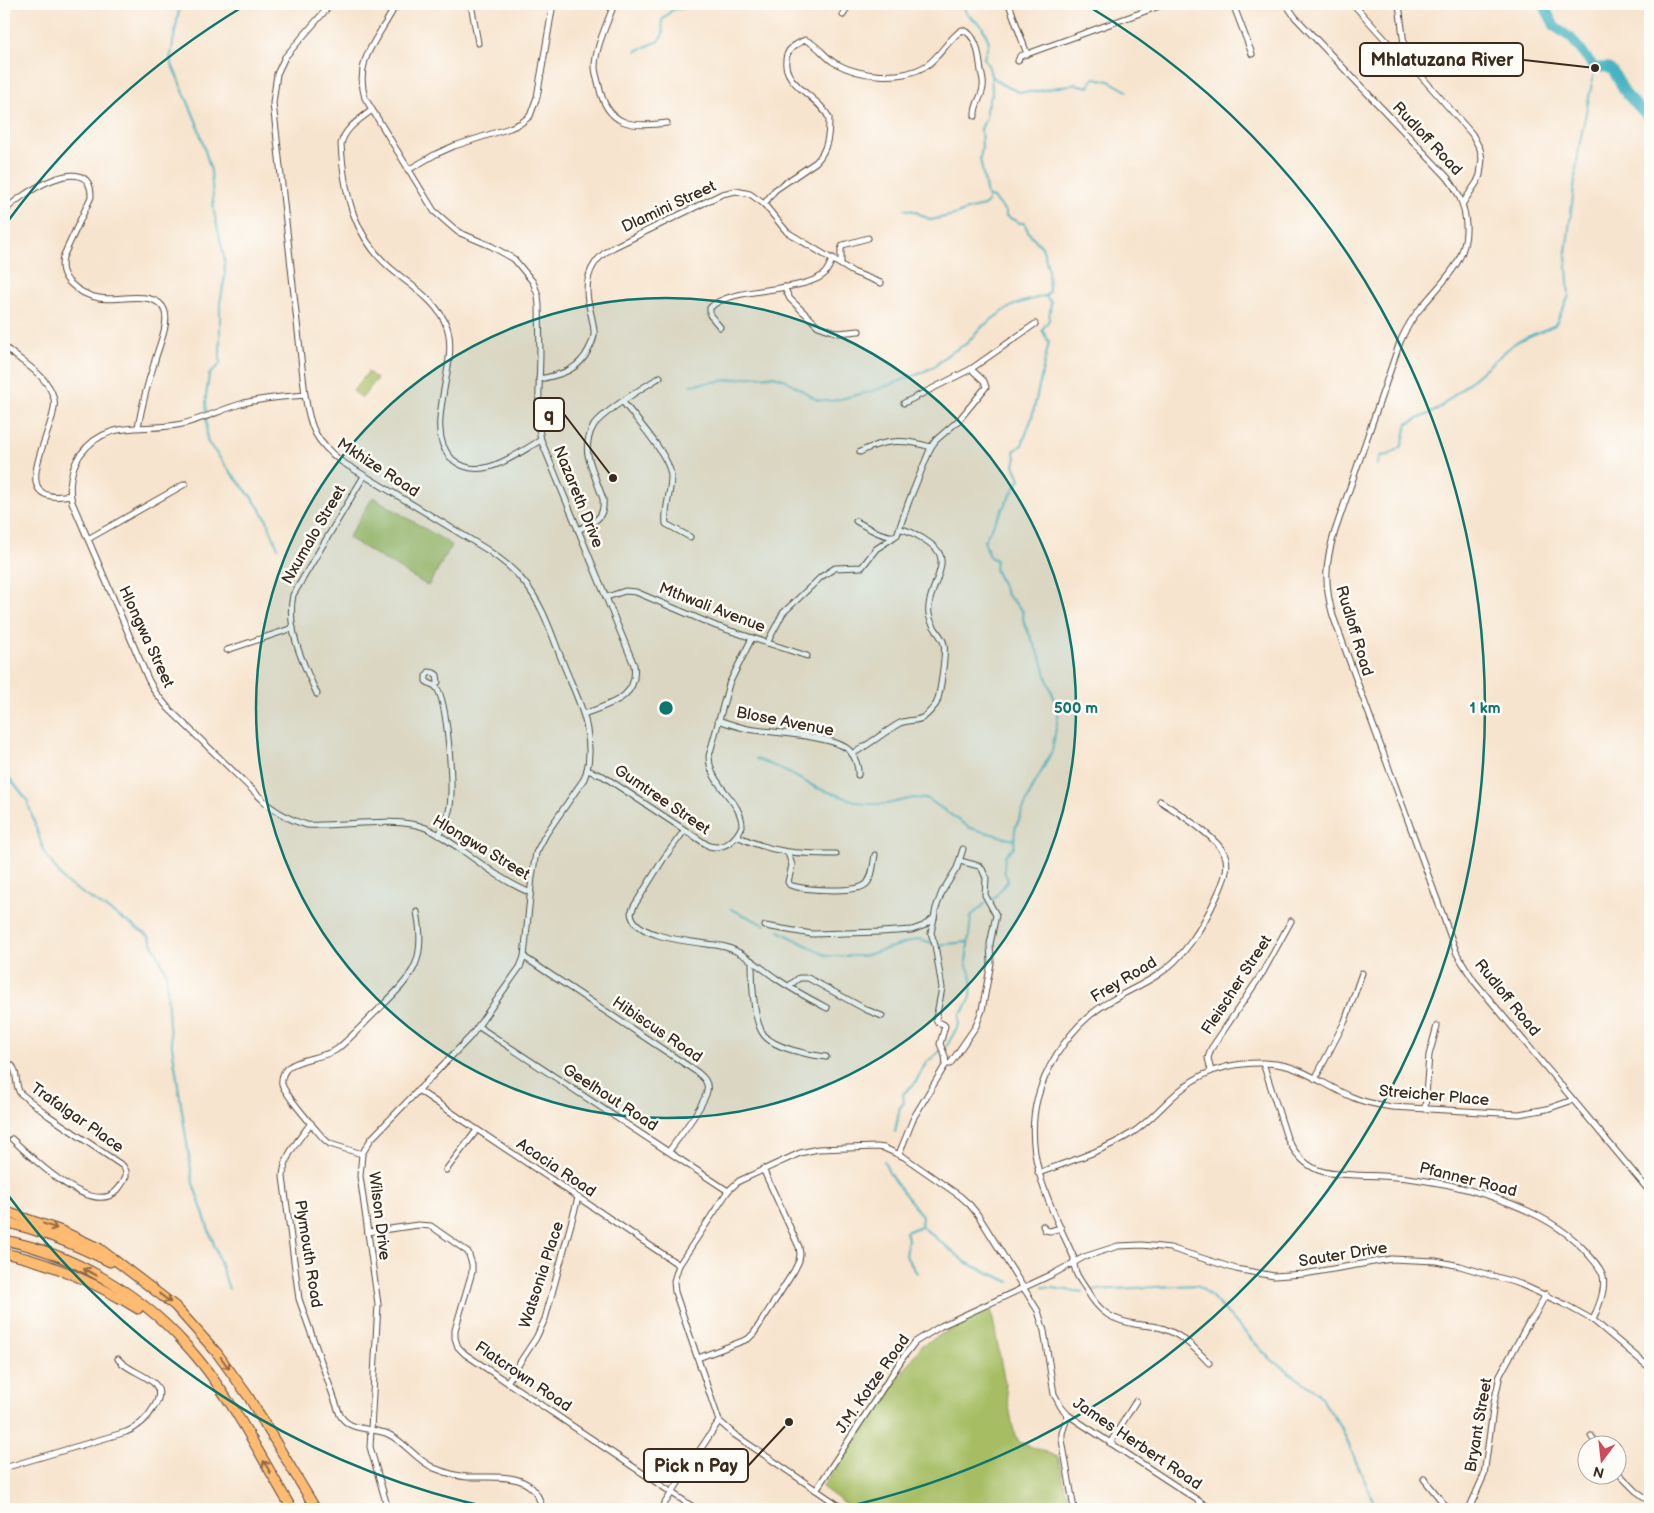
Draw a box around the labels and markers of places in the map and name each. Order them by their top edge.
callout: Mhlatuzana River [1360,43,1523,76]
callout: q [534,398,564,431]
centre of rings [657,699,675,717]
callout: Pick n Pay [644,1449,748,1482]

